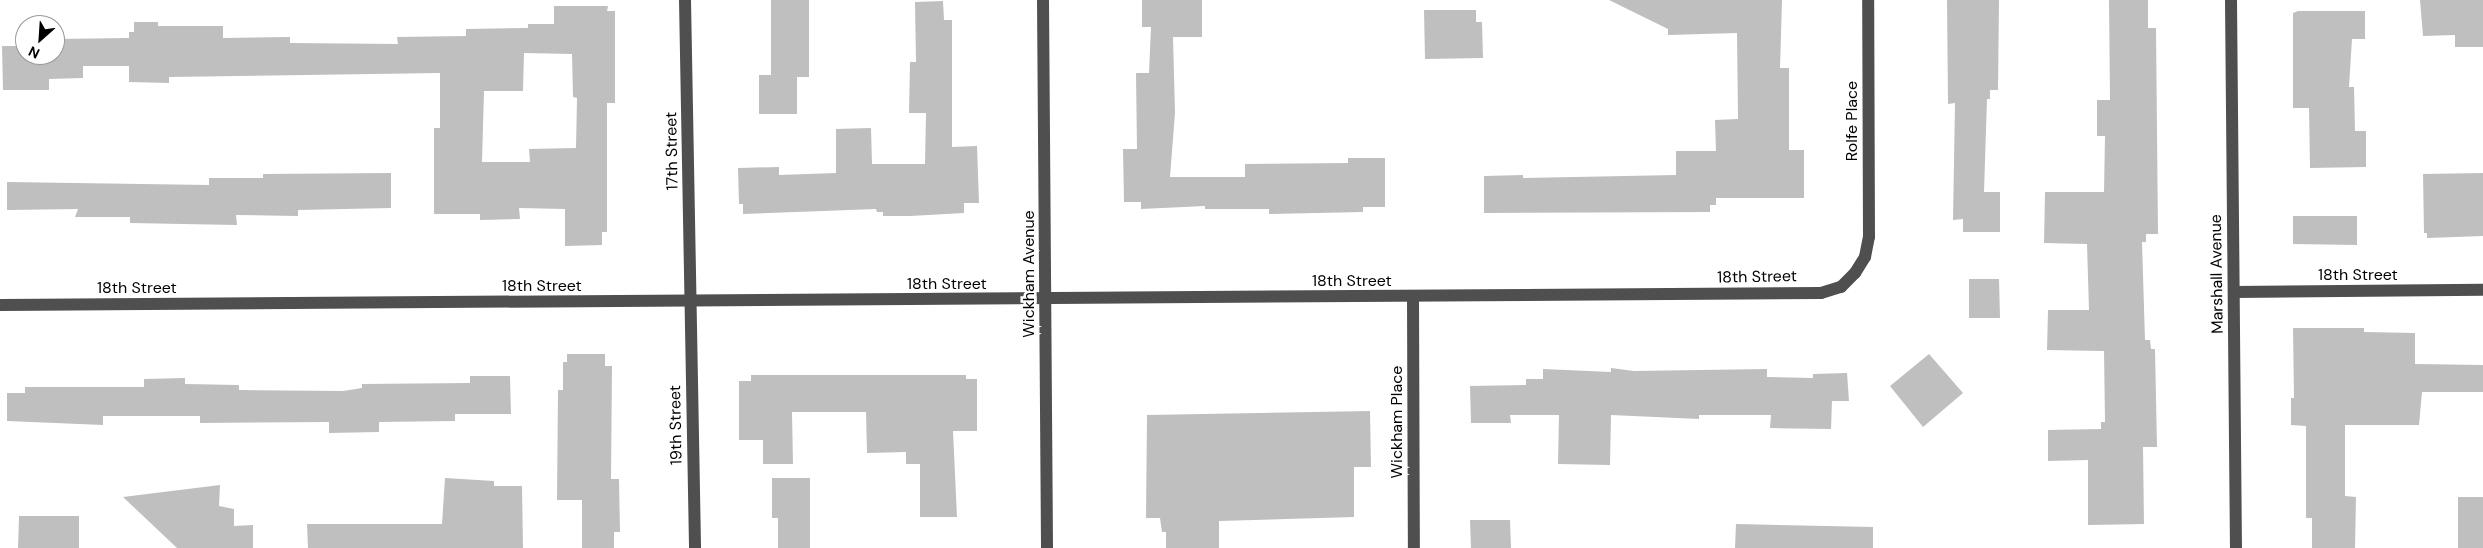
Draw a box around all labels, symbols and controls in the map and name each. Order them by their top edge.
north arrow [15,15,65,65]
text: N [25,42,42,63]
street label: Rolfe Place [1842,81,1862,161]
street label: 17th Street [662,112,682,190]
street label: Wickham Avenue [1019,210,1039,338]
street label: Marshall Avenue [2206,214,2228,334]
street label: 18th Street [2318,265,2398,285]
street label: 18th Street [1717,267,1797,287]
street label: 18th Street [1312,271,1392,291]
street label: 18th Street [907,274,987,294]
street label: 18th Street [502,276,582,296]
street label: 18th Street [97,278,177,298]
street label: Wickham Place [1387,366,1407,478]
street label: 19th Street [666,385,686,465]

